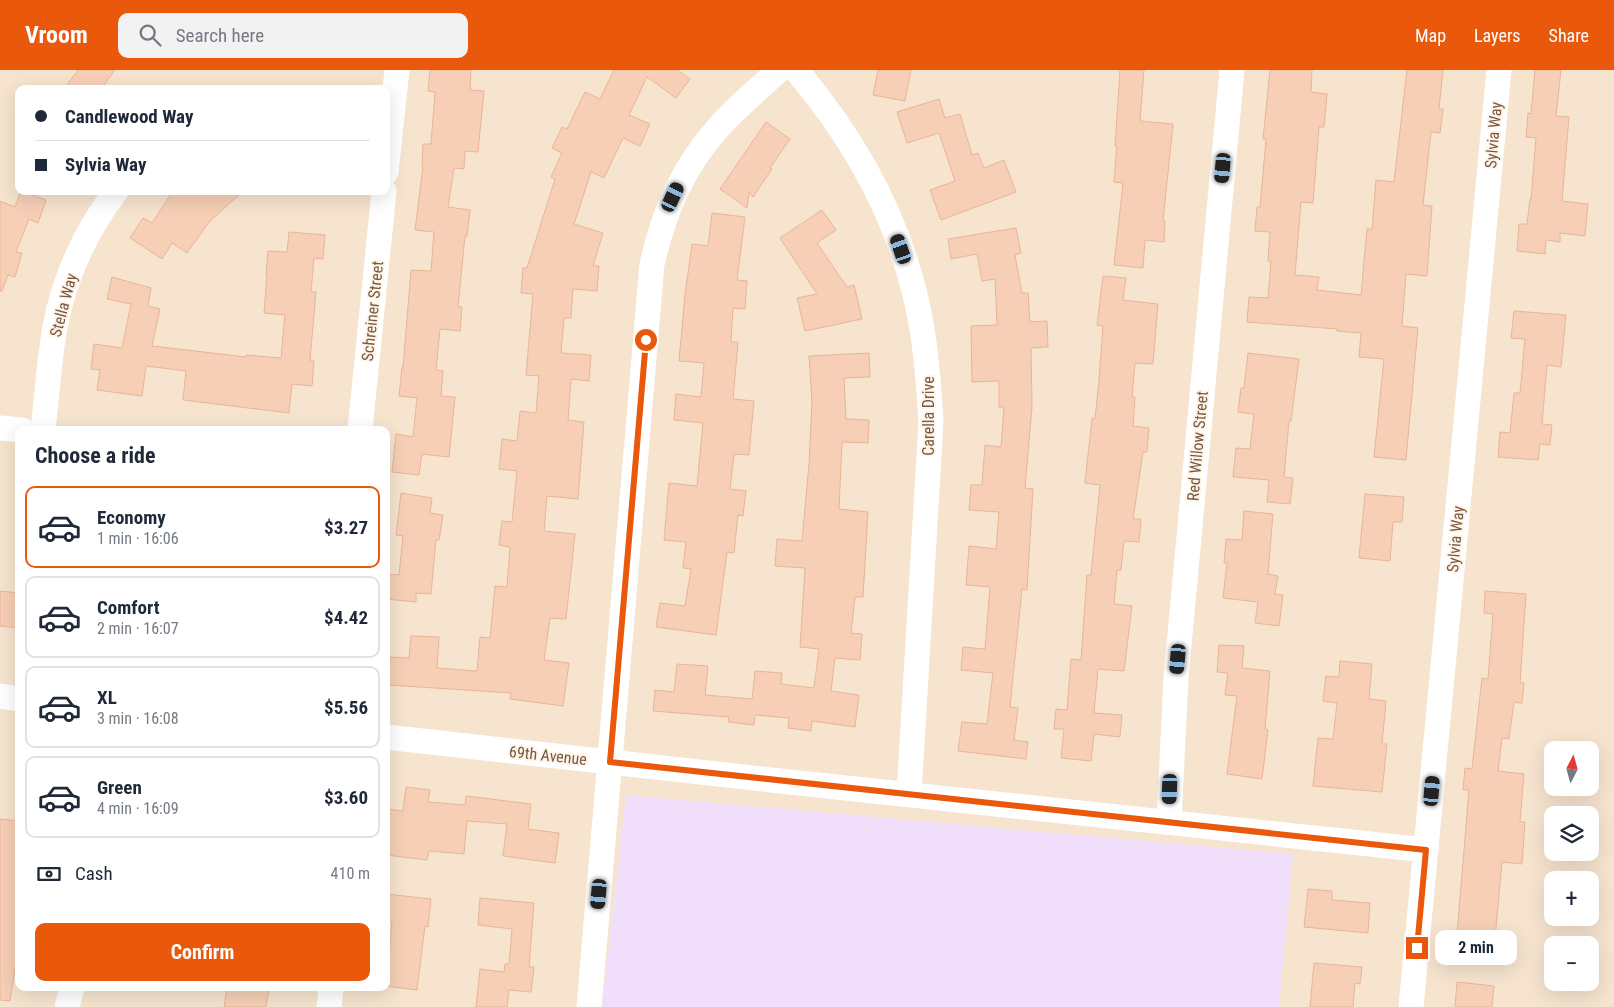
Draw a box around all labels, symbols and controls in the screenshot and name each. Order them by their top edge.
search box [118,13,468,58]
text: Vroom [25,21,88,49]
icon: search [136,21,164,49]
text: Search here [176,24,264,47]
text: Map [1415,25,1446,46]
text: Layers [1474,25,1521,46]
text: Share [1549,25,1589,46]
street label: Sylvia Way [1481,101,1506,169]
text: Candlewood Way [65,105,193,128]
car [1214,152,1231,184]
text: Sylvia Way [65,153,146,176]
car [659,180,686,214]
car [889,232,912,266]
street label: Schreiner Street [358,260,387,362]
street label: Stella Way [46,271,81,339]
route start [635,329,657,351]
street label: Carella Drive [919,376,938,456]
street label: Red Willow Street [1183,390,1212,502]
text: Choose a ride [35,443,156,468]
icon: car [37,505,82,550]
street label: Sylvia Way [1443,505,1468,573]
text: Economy [97,506,166,529]
text: $3.27 [324,516,368,539]
text: 1 min · 16:06 [97,529,179,548]
icon: car [37,595,82,640]
text: Comfort [97,596,160,619]
text: $4.42 [324,606,368,629]
text: 2 min · 16:07 [97,619,179,638]
car [1169,643,1186,675]
icon: car [37,685,82,730]
text: XL [97,686,117,709]
text: $5.56 [324,696,368,719]
text: 3 min · 16:08 [97,709,179,728]
north arrow [1544,741,1599,796]
map controls [1544,741,1599,991]
street label: 69th Avenue [508,742,588,769]
car [1161,774,1178,804]
icon: car [37,775,82,820]
car [1423,775,1440,807]
text: Green [97,776,142,799]
text: $3.60 [324,786,368,809]
text: 4 min · 16:09 [97,799,179,818]
button: layers [1544,806,1599,861]
icon: cash [35,860,63,888]
text: Cash [75,862,113,885]
text: 410 m [331,864,370,883]
button: + [1544,871,1599,926]
car [590,878,607,910]
button: Confirm [35,923,370,981]
callout: 2 min [1434,930,1517,966]
button: − [1544,936,1599,991]
route end [1406,937,1428,959]
text: 2 min [1458,938,1494,957]

